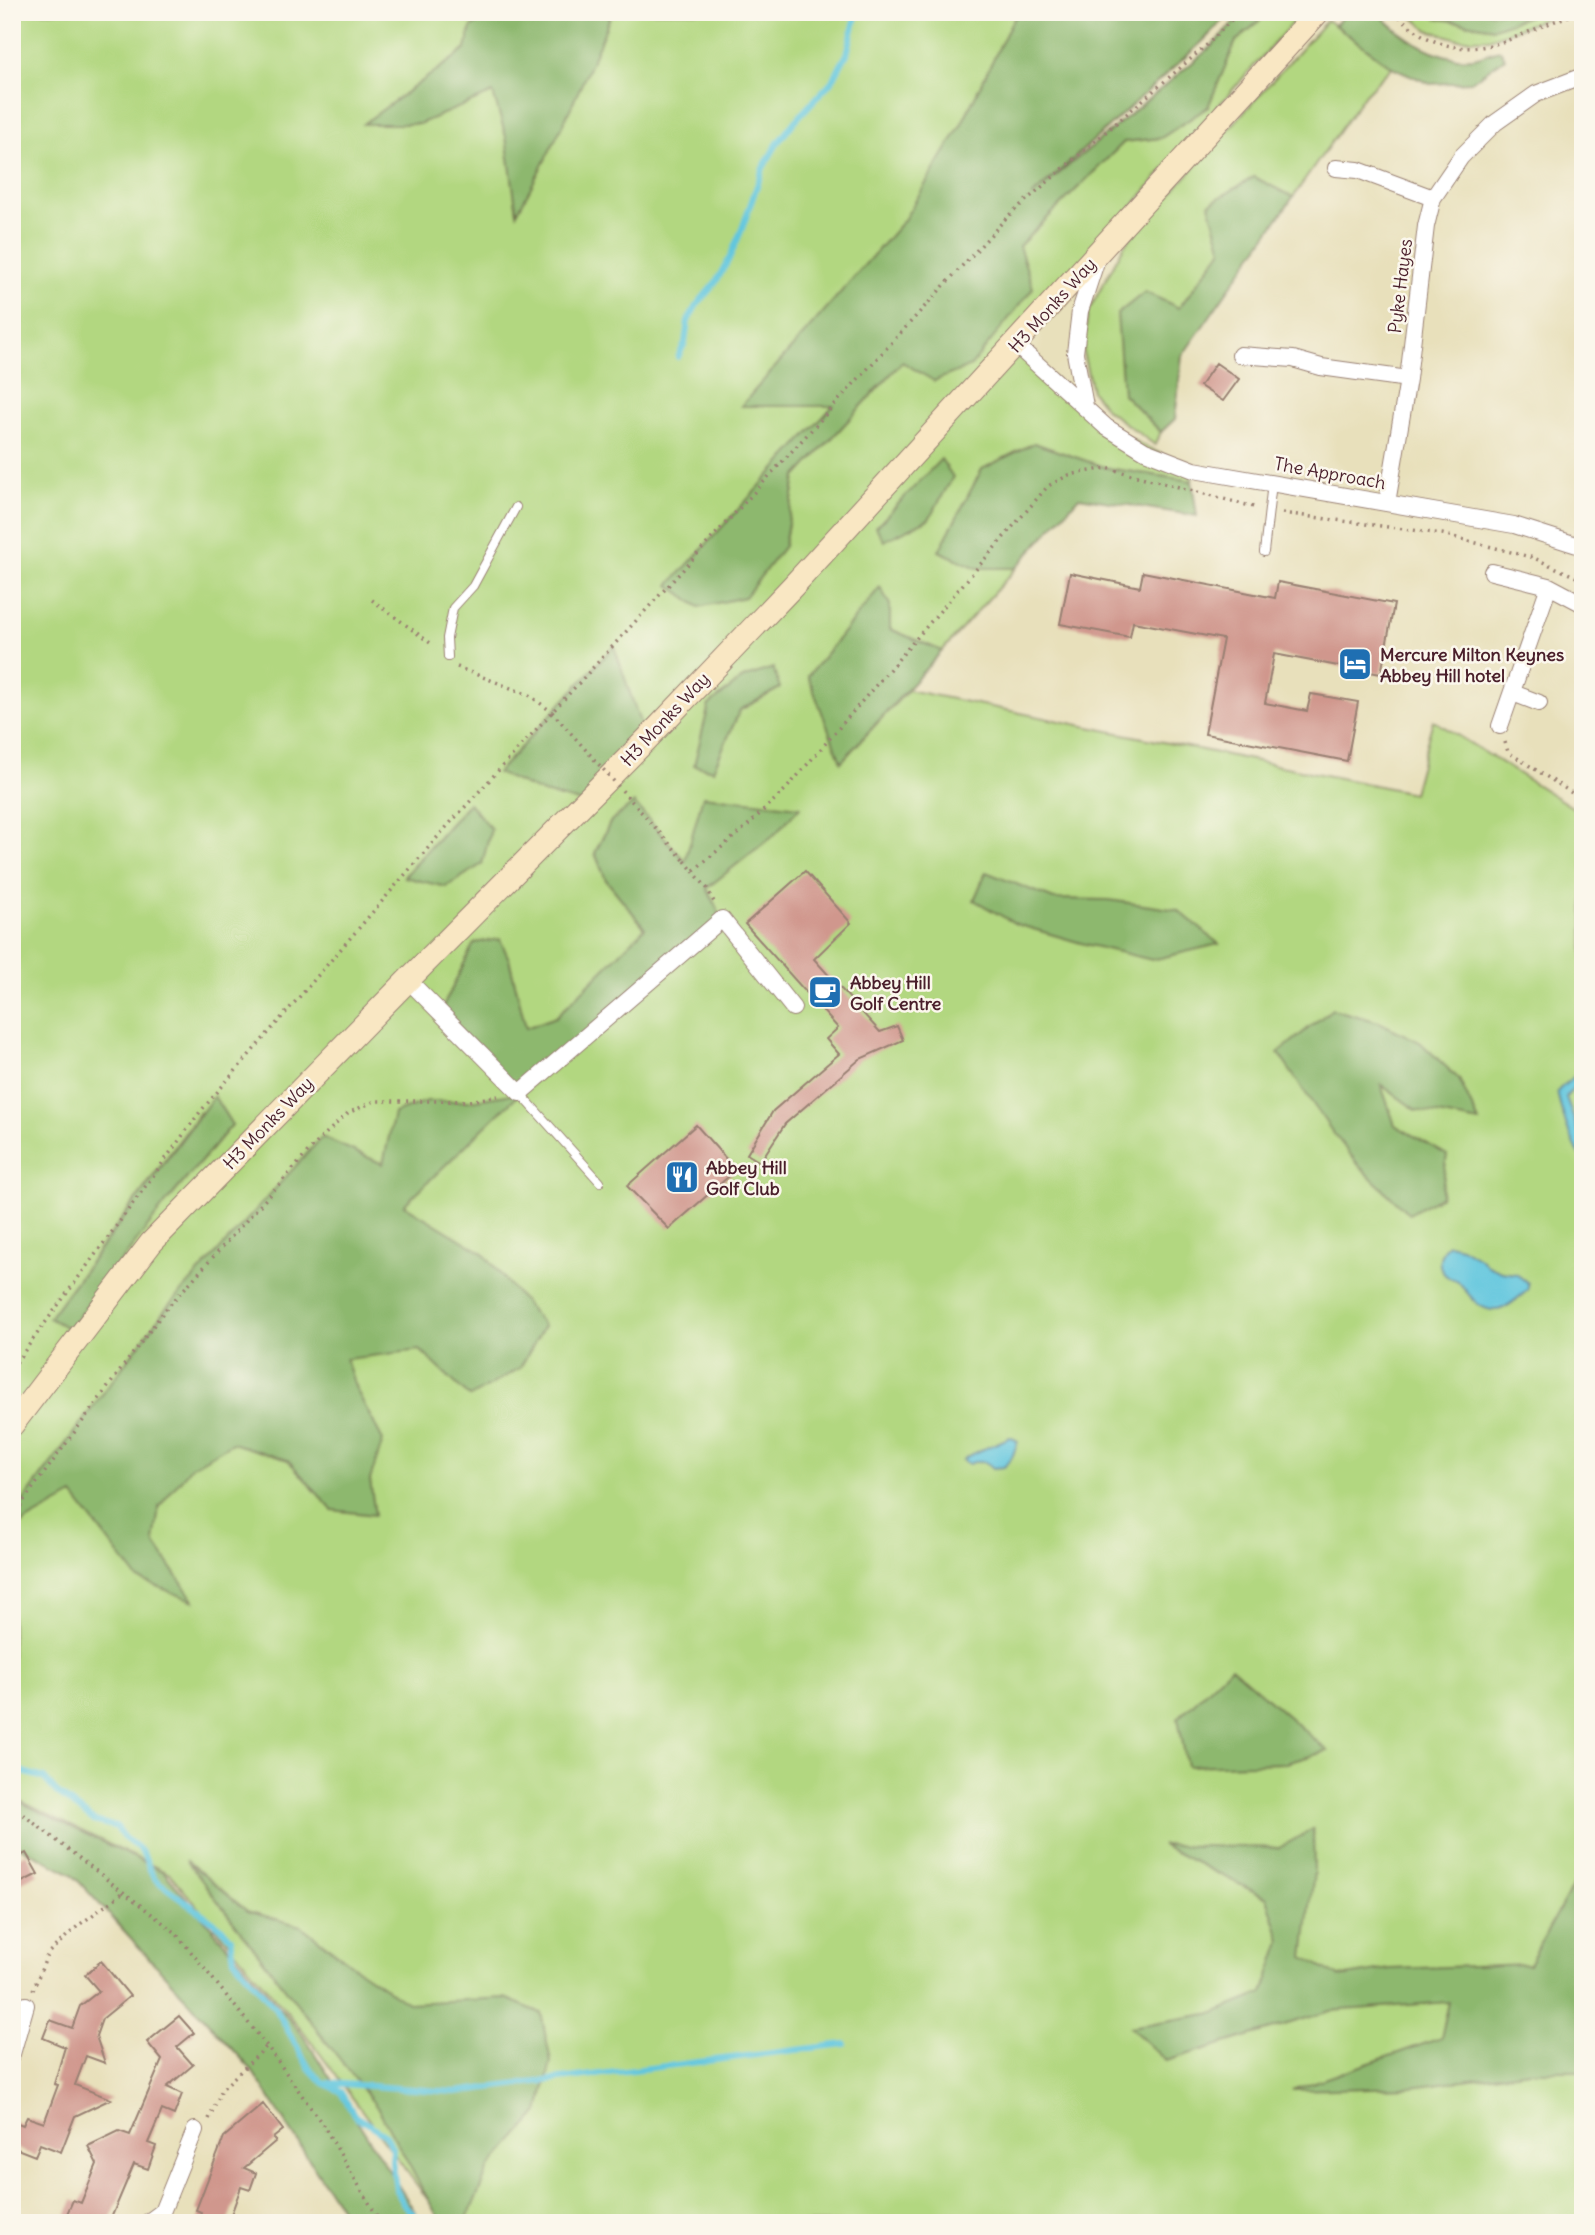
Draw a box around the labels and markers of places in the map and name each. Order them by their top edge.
place label: Mercure Milton Keynes Abbey Hill hotel [1380,643,1564,687]
hotel icon: Mercure Milton Keynes Abbey Hill hotel [1336,645,1374,683]
place label: Abbey Hill Golf Centre [850,971,942,1015]
cafe icon: Abbey Hill Golf Centre [806,973,844,1011]
place label: Abbey Hill Golf Club [706,1156,787,1200]
restaurant icon: Abbey Hill Golf Club [663,1158,701,1196]

